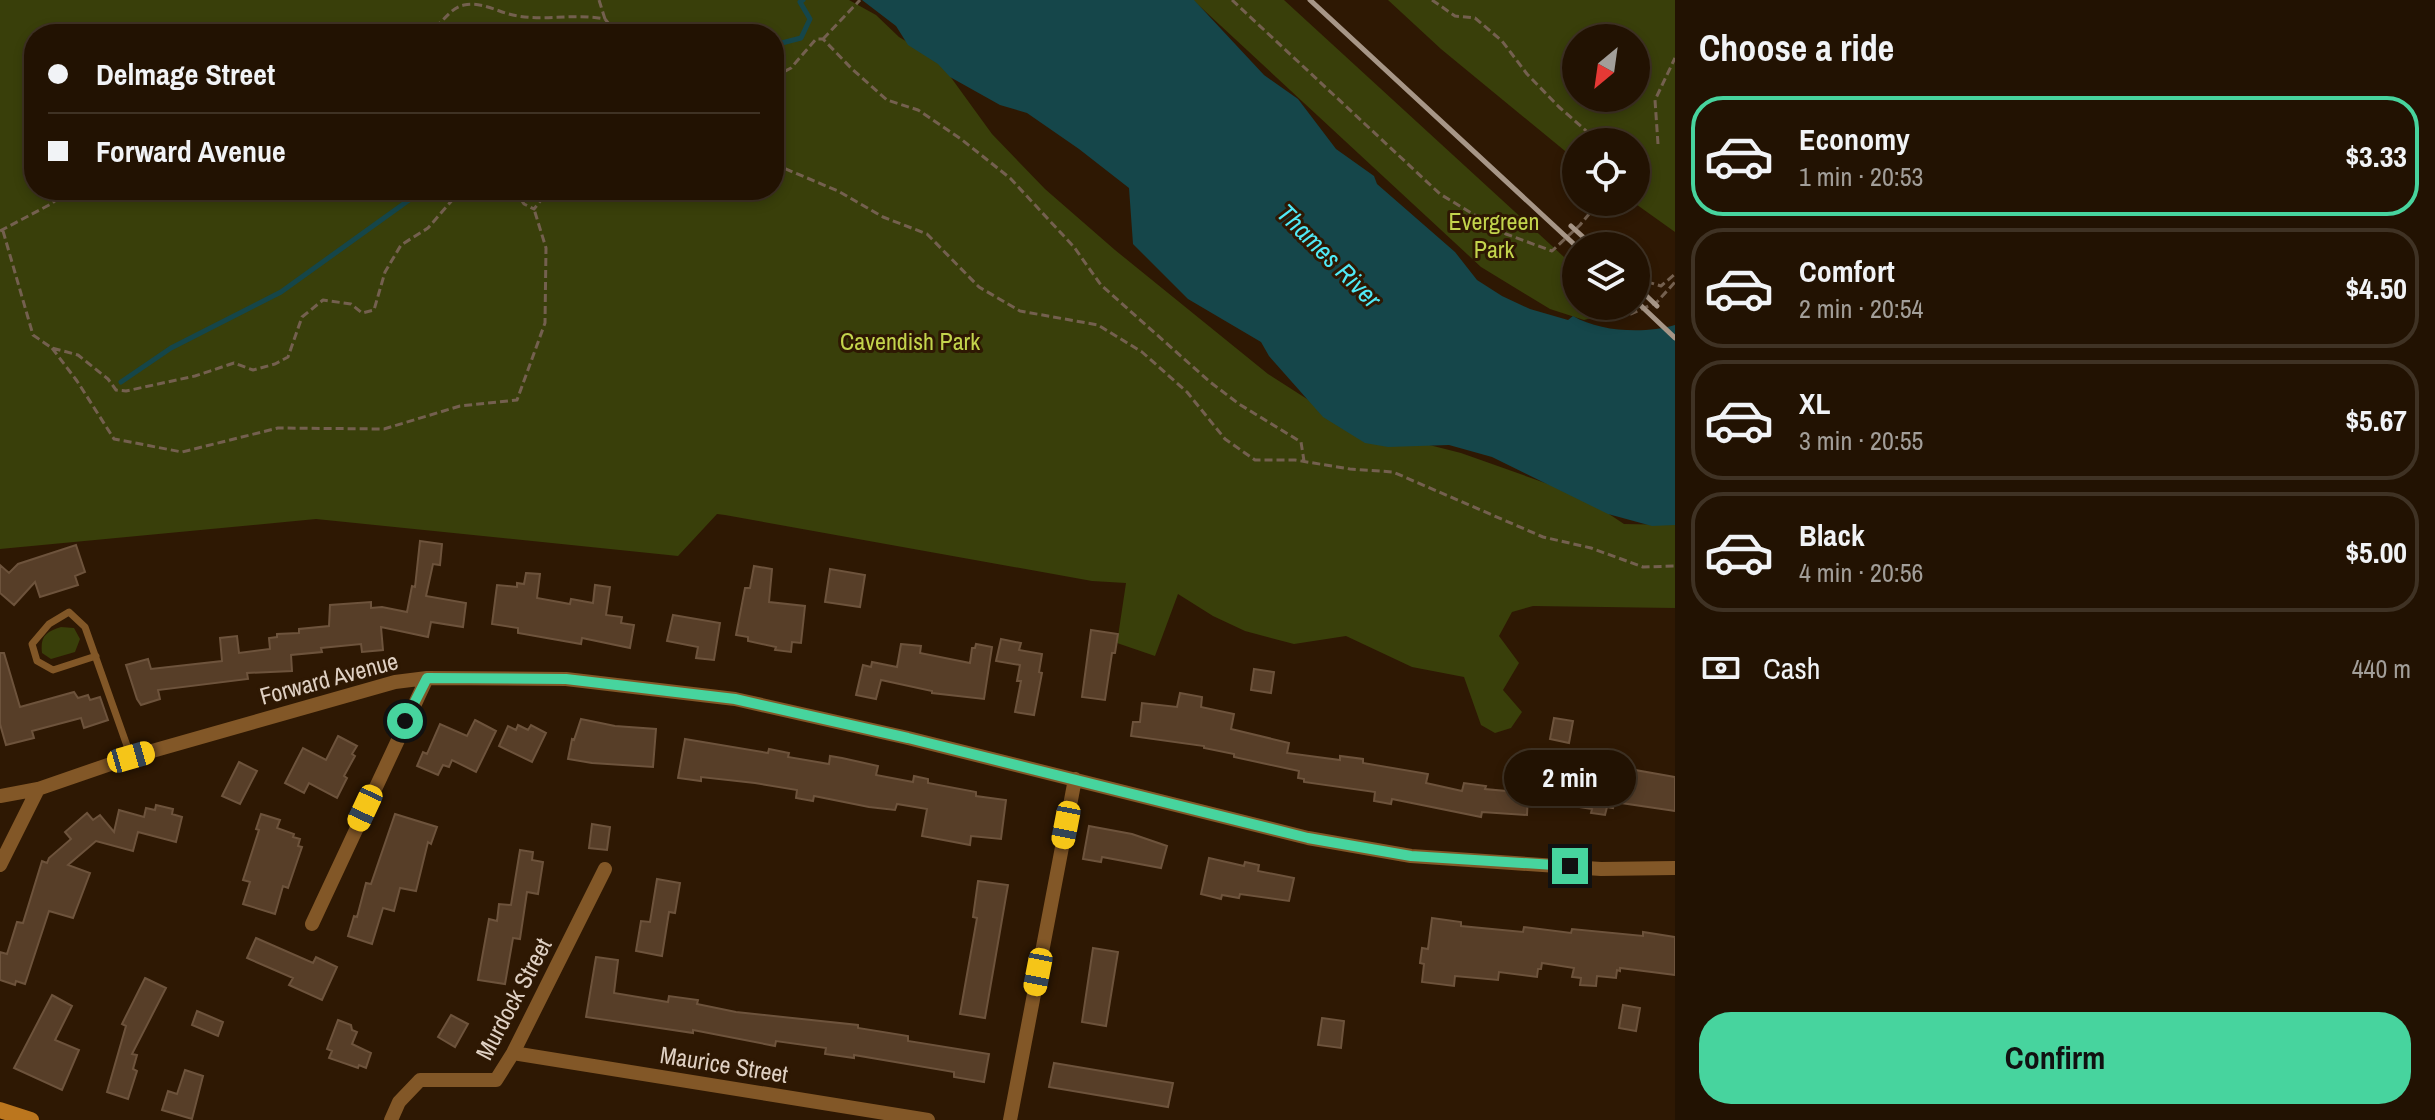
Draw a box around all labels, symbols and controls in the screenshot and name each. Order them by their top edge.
north arrow [1562,24,1650,112]
map controls [1562,24,1650,320]
text: Choose a ride [1699,24,1894,72]
text: Delmage Street [96,54,275,94]
text: Economy [1799,119,1910,159]
icon: car [1703,120,1775,192]
button: locate [1562,128,1650,216]
text: Forward Avenue [96,131,286,171]
text: $3.33 [2345,136,2407,176]
text: 1 min · 20:53 [1799,159,1923,194]
water label: Thames River [1270,196,1390,316]
park label: Evergreen Park [1449,205,1539,265]
button: layers [1562,232,1650,320]
text: Comfort [1799,251,1895,291]
icon: car [1703,252,1775,324]
text: $4.50 [2345,268,2407,308]
text: 2 min · 20:54 [1799,291,1923,326]
park label: Cavendish Park [840,325,980,357]
text: XL [1799,383,1830,423]
icon: car [1703,384,1775,456]
text: $5.67 [2345,400,2407,440]
text: 3 min · 20:55 [1799,423,1923,458]
text: Black [1799,515,1865,555]
icon: car [1703,516,1775,588]
text: $5.00 [2345,532,2407,572]
text: 4 min · 20:56 [1799,555,1923,590]
street label: Forward Avenue [256,644,401,712]
icon: cash [1699,646,1743,690]
text: Cash [1763,648,1820,688]
text: 440 m [2352,651,2411,686]
route start [387,703,423,739]
car [105,739,157,775]
callout: 2 min [1504,750,1636,806]
text: 2 min [1542,760,1598,795]
car [344,781,386,835]
car [1050,799,1082,851]
route end [1552,848,1588,884]
street label: Murdock Street [468,932,559,1065]
car [1022,946,1054,998]
button: Confirm [1699,1012,2411,1104]
street label: Maurice Street [658,1038,791,1090]

